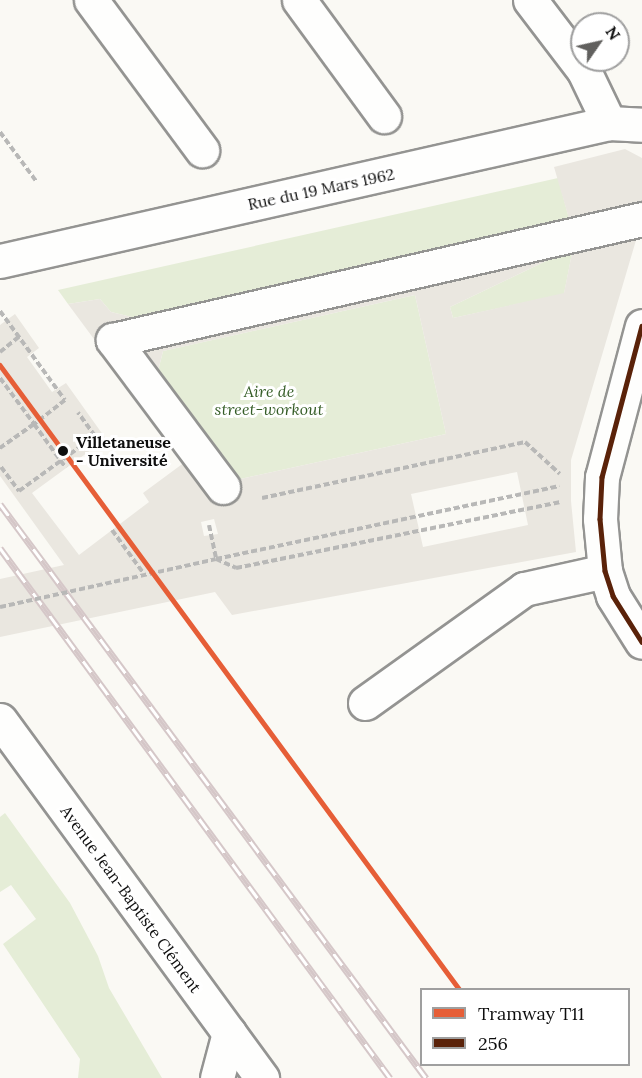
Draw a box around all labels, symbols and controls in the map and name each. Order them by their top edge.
north arrow [570,12,630,72]
text: N [602,22,625,44]
street label: Rue du 19 Mars 1962 [246,164,396,214]
park label: Aire de street-workout [215,381,323,419]
place label: Villetaneuse - Université [76,432,171,470]
marker: Villetaneuse - Université [54,442,72,460]
street label: Avenue Jean-Baptiste Clément [57,802,205,996]
legend [420,988,630,1066]
text: Tramway T11 [478,1002,584,1025]
text: 256 [478,1032,508,1055]

